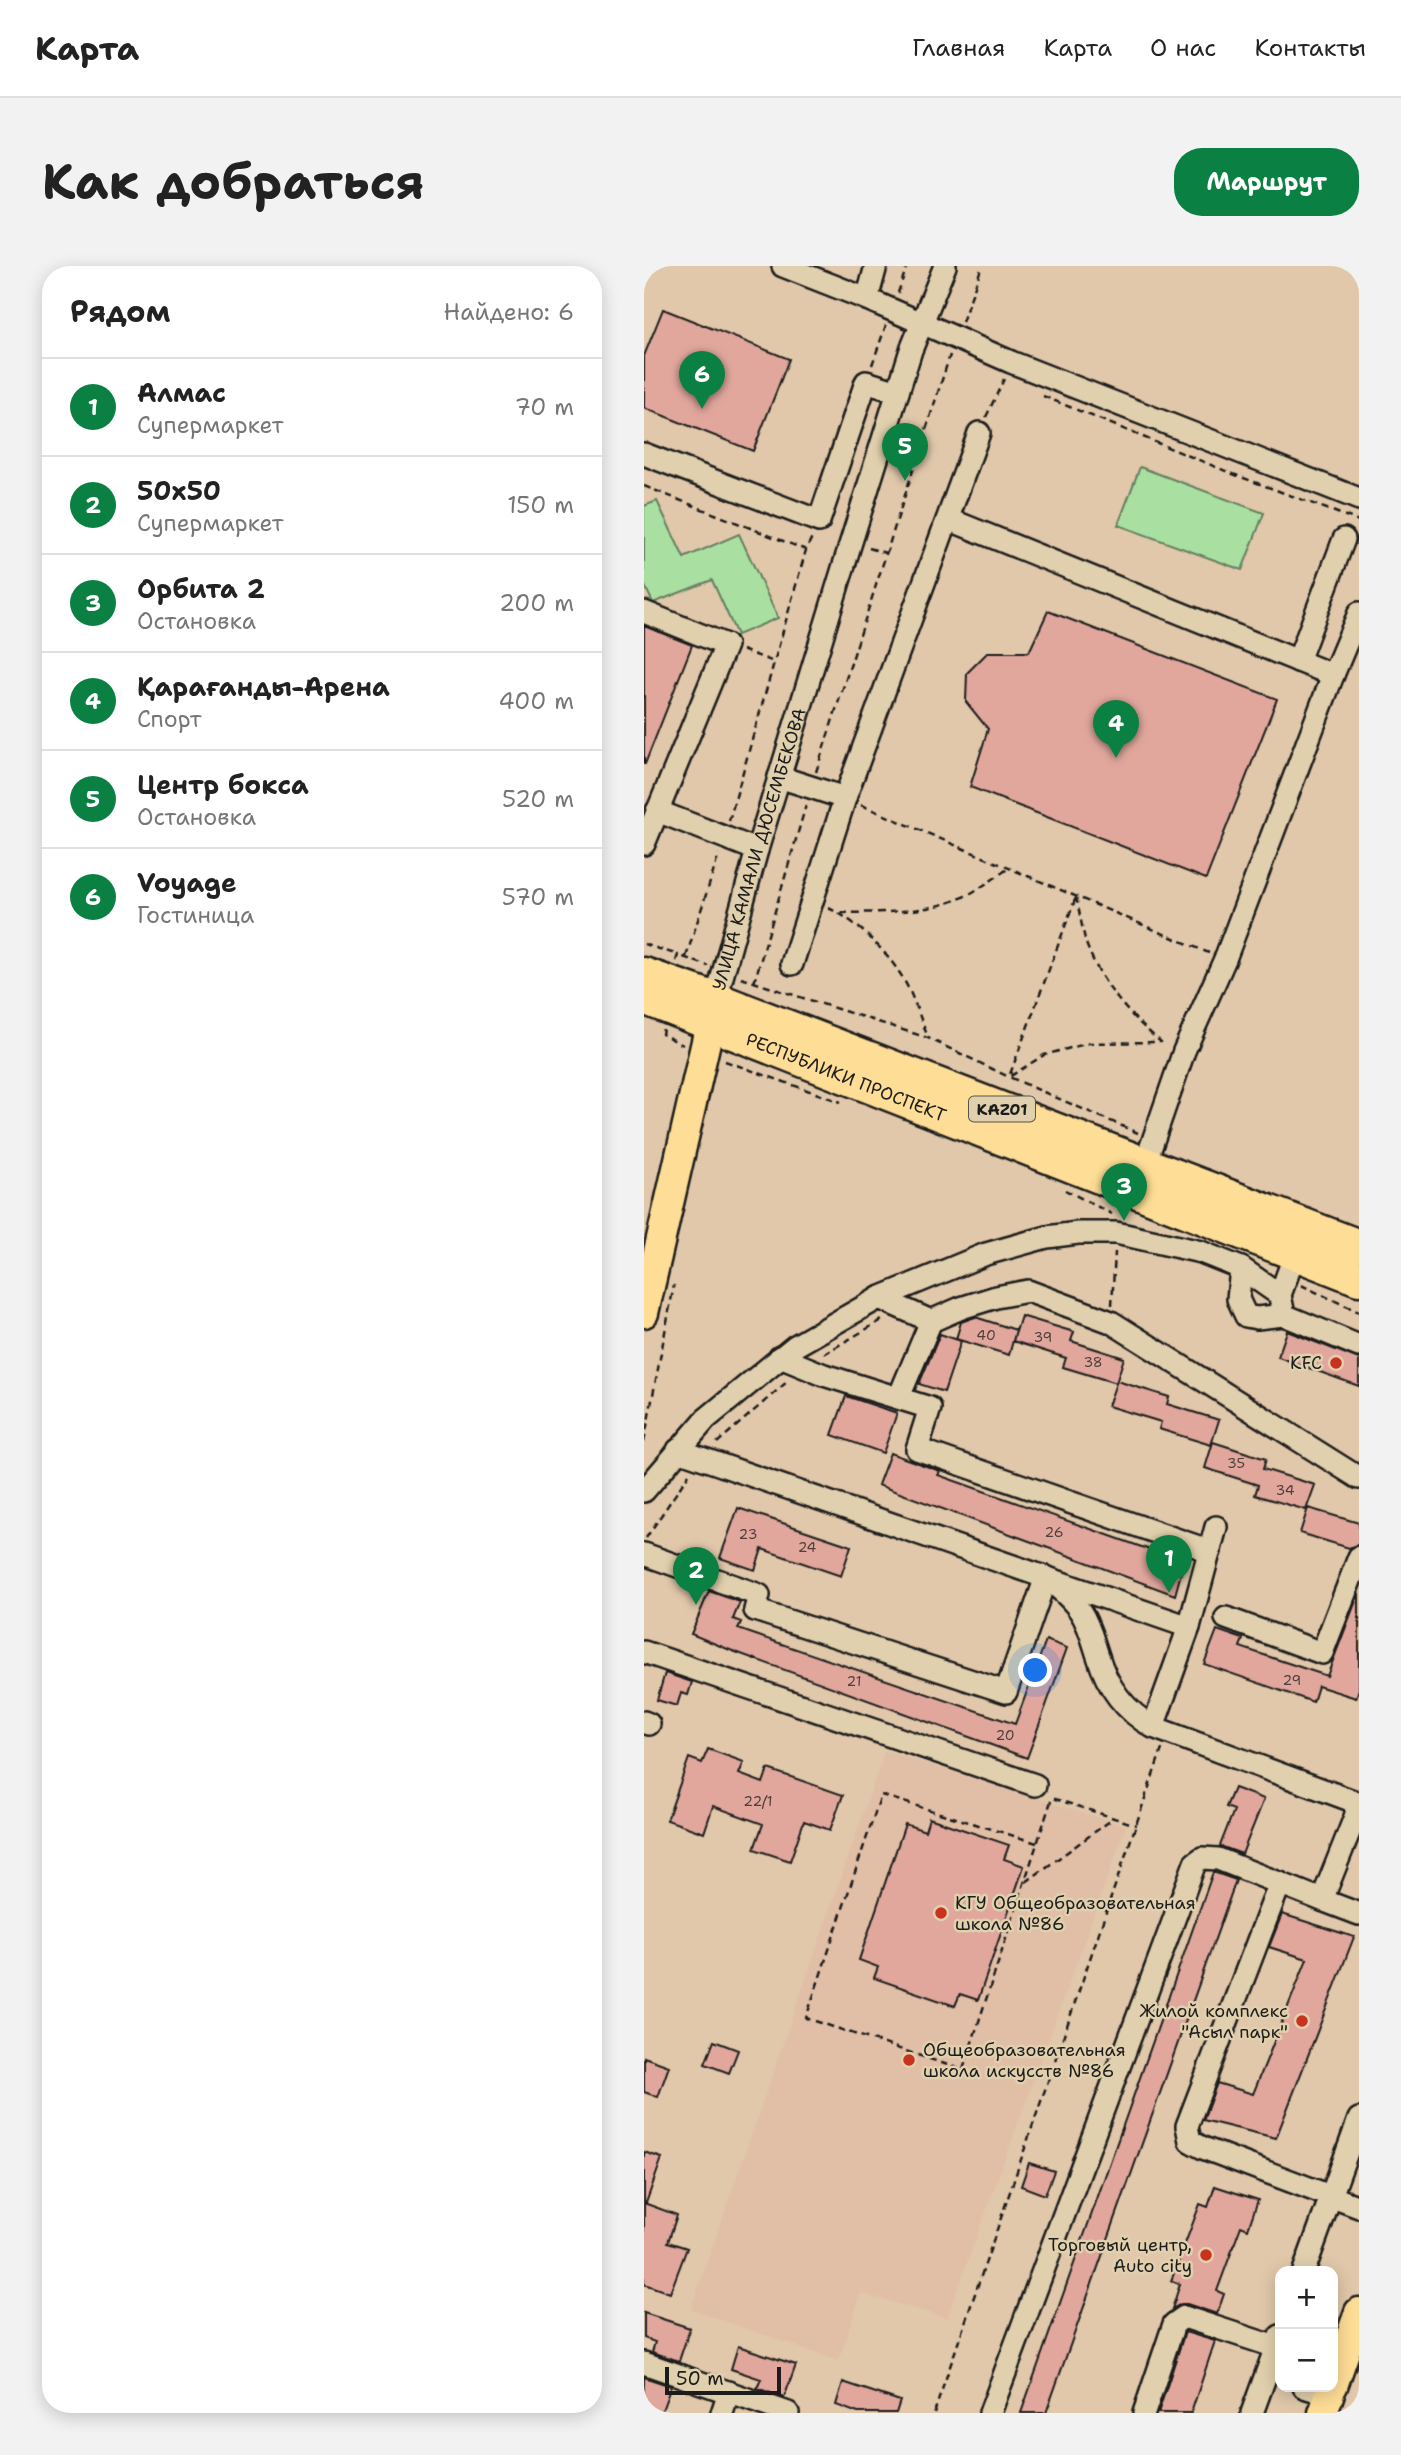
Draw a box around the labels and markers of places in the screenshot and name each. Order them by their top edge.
pin: 6 [679,351,725,409]
pin: 5 [882,423,928,481]
pin: 4 [1093,700,1139,758]
pin: 3 [1101,1163,1147,1221]
place label: KFC [1290,1351,1322,1375]
marker: KFC [1328,1355,1344,1371]
pin: 1 [1146,1535,1192,1593]
pin: 2 [673,1547,719,1605]
place label: КГУ Общеобразовательная школа №86 [955,1891,1196,1936]
marker: КГУ Общеобразовательная школа №86 [933,1905,949,1921]
place label: Жилой комплекс "Асыл парк" [1139,1999,1288,2044]
marker: Жилой комплекс "Асыл парк" [1294,2013,1310,2029]
place label: Общеобразовательная школа искусств №86 [923,2038,1126,2083]
marker: Общеобразовательная школа искусств №86 [901,2052,917,2068]
place label: Торговый центр, Auto city [1048,2233,1192,2278]
marker: Торговый центр, Auto city [1198,2247,1214,2263]

